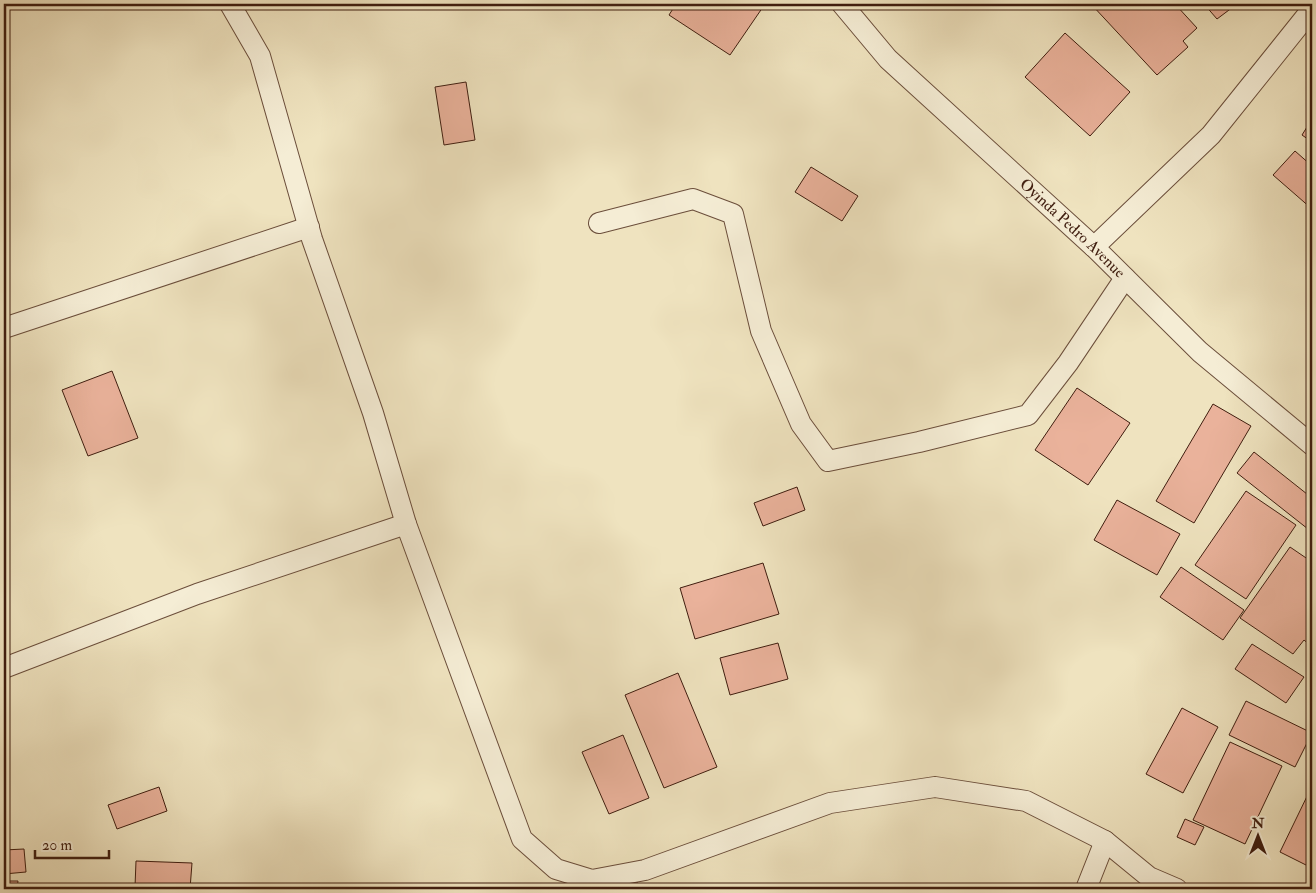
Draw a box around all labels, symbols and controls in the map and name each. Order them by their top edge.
street label: Oyinda Pedro Avenue [1015,174,1130,283]
north arrow [1234,810,1284,860]
text: N [1251,815,1265,832]
scale bar [35,828,109,860]
text: 20 m [42,836,72,855]

